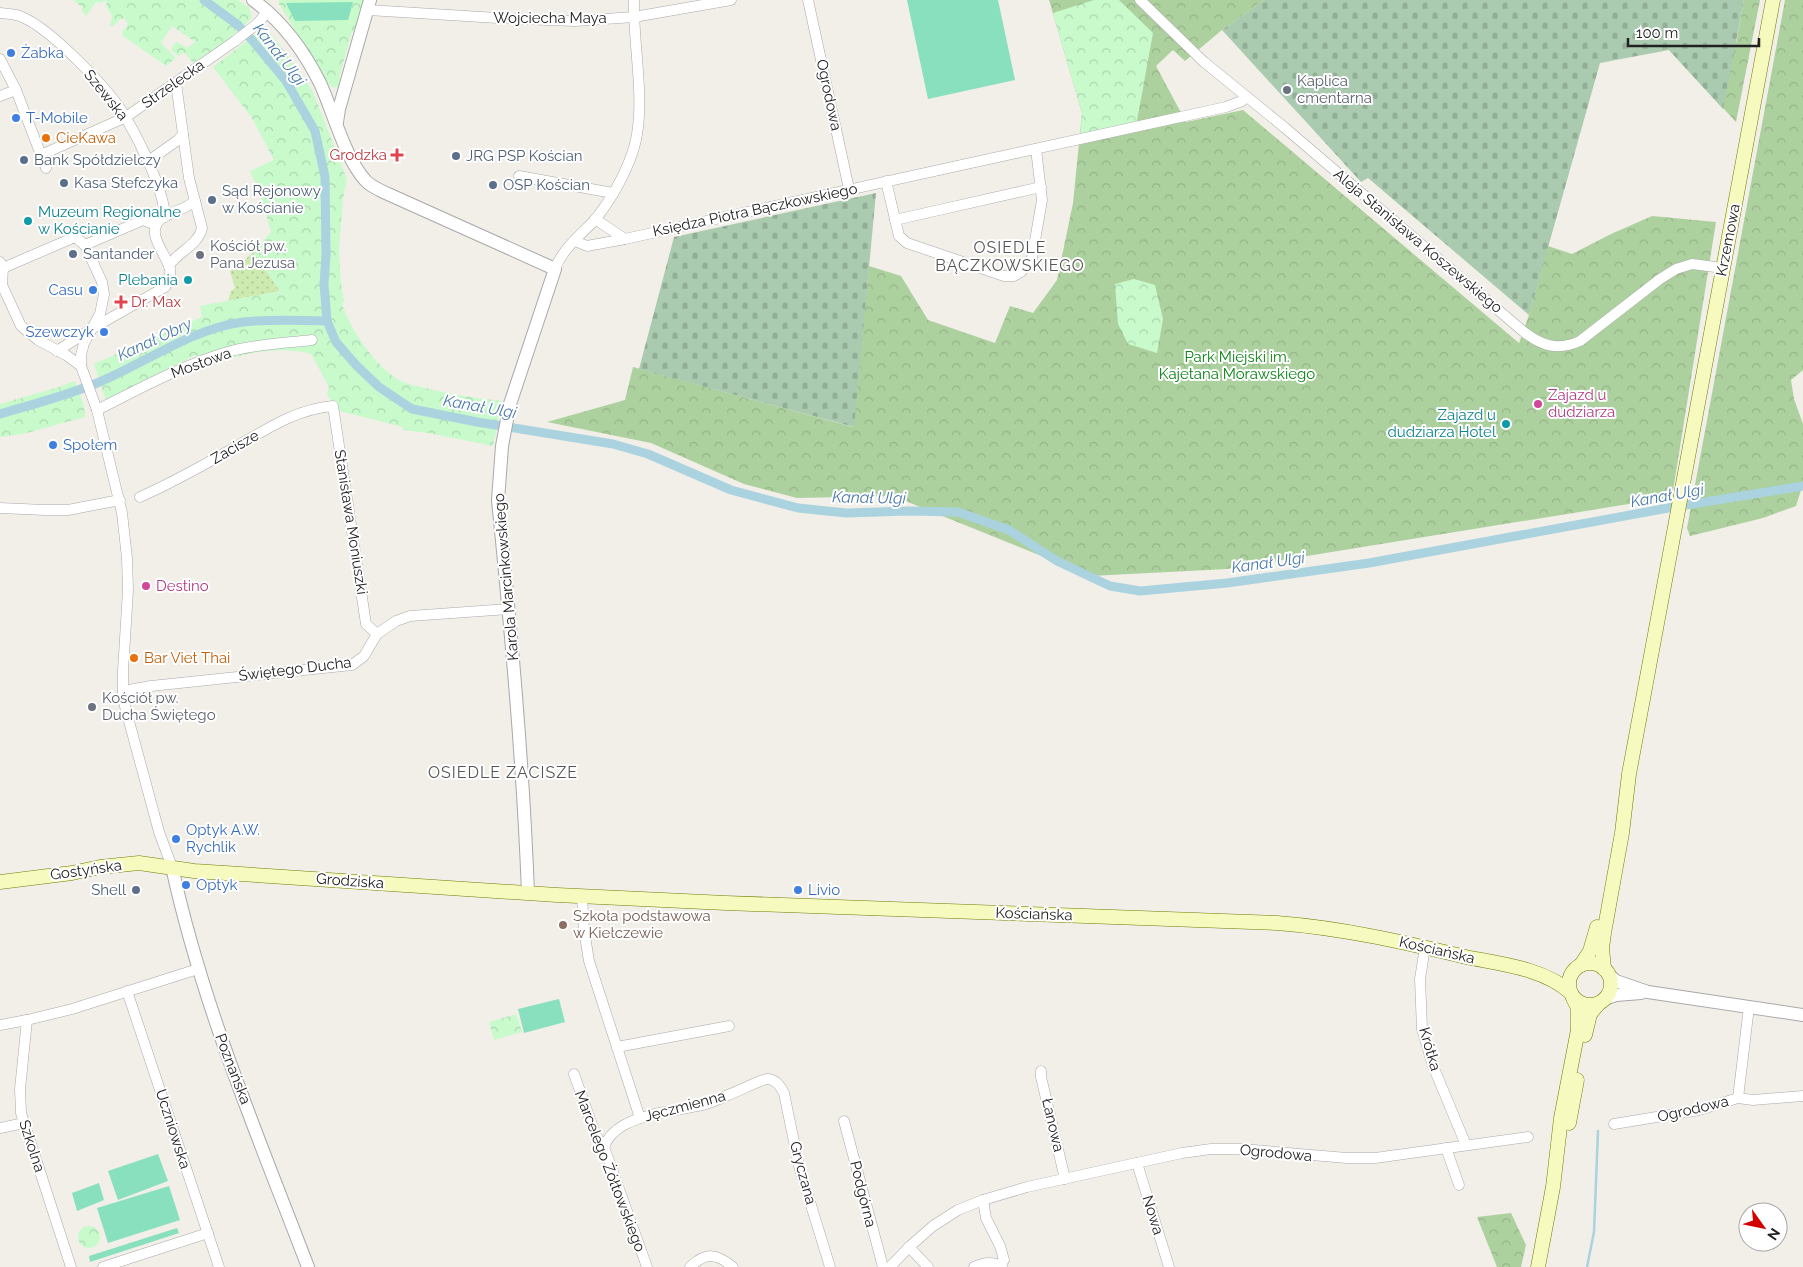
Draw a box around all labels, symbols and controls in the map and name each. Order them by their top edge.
street label: Wojciecha Maya [493,9,607,27]
scale bar [1628,15,1759,47]
water label: Kanał Ulgi [249,19,310,90]
text: 100 m [1636,24,1678,42]
place label: Żabka [21,43,64,62]
marker: Żabka [5,47,17,59]
street label: Strzelecka [138,56,208,112]
street label: Ogrodowa [813,58,845,132]
street label: Szewska [80,66,132,124]
place label: Kaplica cmentarna [1297,72,1372,107]
marker: Kaplica cmentarna [1281,84,1293,96]
place label: T-Mobile [26,109,88,127]
marker: T-Mobile [10,112,22,124]
place label: CieKawa [56,129,116,147]
marker: CieKawa [40,132,52,144]
place label: Grodzka [330,146,387,164]
place label: JRG PSP Kościan [466,147,583,165]
marker: Grodzka [391,149,403,161]
marker: JRG PSP Kościan [450,150,462,162]
place label: Bank Spółdzielczy [34,151,161,169]
marker: Bank Spółdzielczy [18,154,30,166]
street label: Aleja Stanisława Koszewskiego [1330,165,1506,317]
place label: Kasa Stefczyka [74,174,178,192]
place label: OSP Kościan [503,176,590,194]
marker: Kasa Stefczyka [58,177,70,189]
marker: OSP Kościan [487,179,499,191]
street label: Księdza Piotra Bączkowskiego [651,179,859,241]
place label: Sąd Rejonowy w Kościanie [222,182,321,217]
marker: Sąd Rejonowy w Kościanie [206,194,218,206]
street label: Krzemowa [1712,202,1744,278]
place label: Muzeum Regionalne w Kościanie [38,203,181,238]
marker: Muzeum Regionalne w Kościanie [22,215,34,227]
place label: Kościół pw. Pana Jezusa [210,237,295,272]
district label: OSIEDLE BĄCZKOWSKIEGO [935,238,1085,275]
place label: Santander [83,245,155,263]
marker: Santander [67,248,79,260]
marker: Kościół pw. Pana Jezusa [194,249,206,261]
place label: Plebania [118,271,178,289]
marker: Plebania [182,274,194,286]
place label: Casu [48,281,83,299]
marker: Casu [87,284,99,296]
place label: Dr. Max [131,293,181,311]
marker: Dr. Max [115,296,127,308]
water label: Kanał Obry [114,313,195,365]
place label: Szewczyk [25,323,94,341]
marker: Szewczyk [98,326,110,338]
street label: Mostowa [168,344,234,382]
park label: Park Miejski im. Kajetana Morawskiego [1159,348,1315,383]
place label: Zajazd u dudziarza [1548,386,1615,421]
water label: Kanał Ulgi [442,391,519,422]
marker: Zajazd u dudziarza [1532,398,1544,410]
place label: Zajazd u dudziarza Hotel [1387,406,1497,441]
marker: Zajazd u dudziarza Hotel [1500,418,1512,430]
street label: Zacisze [208,426,262,468]
place label: Społem [63,436,117,454]
marker: Społem [47,439,59,451]
street label: Stanisława Moniuszki [331,448,371,596]
water label: Kanał Ulgi [1629,480,1706,511]
water label: Kanał Ulgi [832,487,907,508]
street label: Karola Marcinkowskiego [490,492,522,661]
water label: Kanał Ulgi [1230,548,1307,577]
place label: Destino [156,577,209,595]
marker: Destino [140,580,152,592]
place label: Bar Viet Thai [144,649,230,667]
marker: Bar Viet Thai [128,652,140,664]
street label: Świętego Ducha [238,653,352,685]
place label: Kościół pw. Ducha Świętego [102,689,216,724]
marker: Kościół pw. Ducha Świętego [86,701,98,713]
district label: OSIEDLE ZACISZE [428,763,578,782]
place label: Optyk A.W. Rychlik [186,821,260,856]
marker: Optyk A.W. Rychlik [170,833,182,845]
street label: Gostyńska [49,856,123,884]
street label: Grodziska [315,870,385,892]
place label: Optyk [196,876,238,894]
marker: Optyk [180,879,192,891]
place label: Shell [91,881,127,899]
place label: Livio [808,881,840,899]
marker: Shell [130,884,142,896]
marker: Livio [792,884,804,896]
street label: Kościańska [995,904,1073,924]
place label: Szkoła podstawowa w Kiełczewie [573,907,711,942]
marker: Szkoła podstawowa w Kiełczewie [557,919,569,931]
street label: Kościańska [1397,933,1477,967]
street label: Krótka [1415,1025,1445,1073]
street label: Poznańska [211,1031,255,1107]
street label: Uczniowska [152,1087,194,1171]
street label: Marcelego Żółtowskiego [571,1087,650,1254]
street label: Jęczmienna [643,1087,727,1125]
street label: Ogrodowa [1656,1092,1730,1126]
street label: Łanowa [1038,1096,1068,1154]
street label: Szkolna [15,1118,49,1174]
street label: Gryczana [786,1139,820,1207]
street label: Ogrodowa [1239,1141,1313,1165]
street label: Podgórna [846,1159,880,1229]
street label: Nowa [1139,1193,1167,1237]
north arrow [1738,1202,1788,1252]
text: N [1764,1225,1784,1243]

